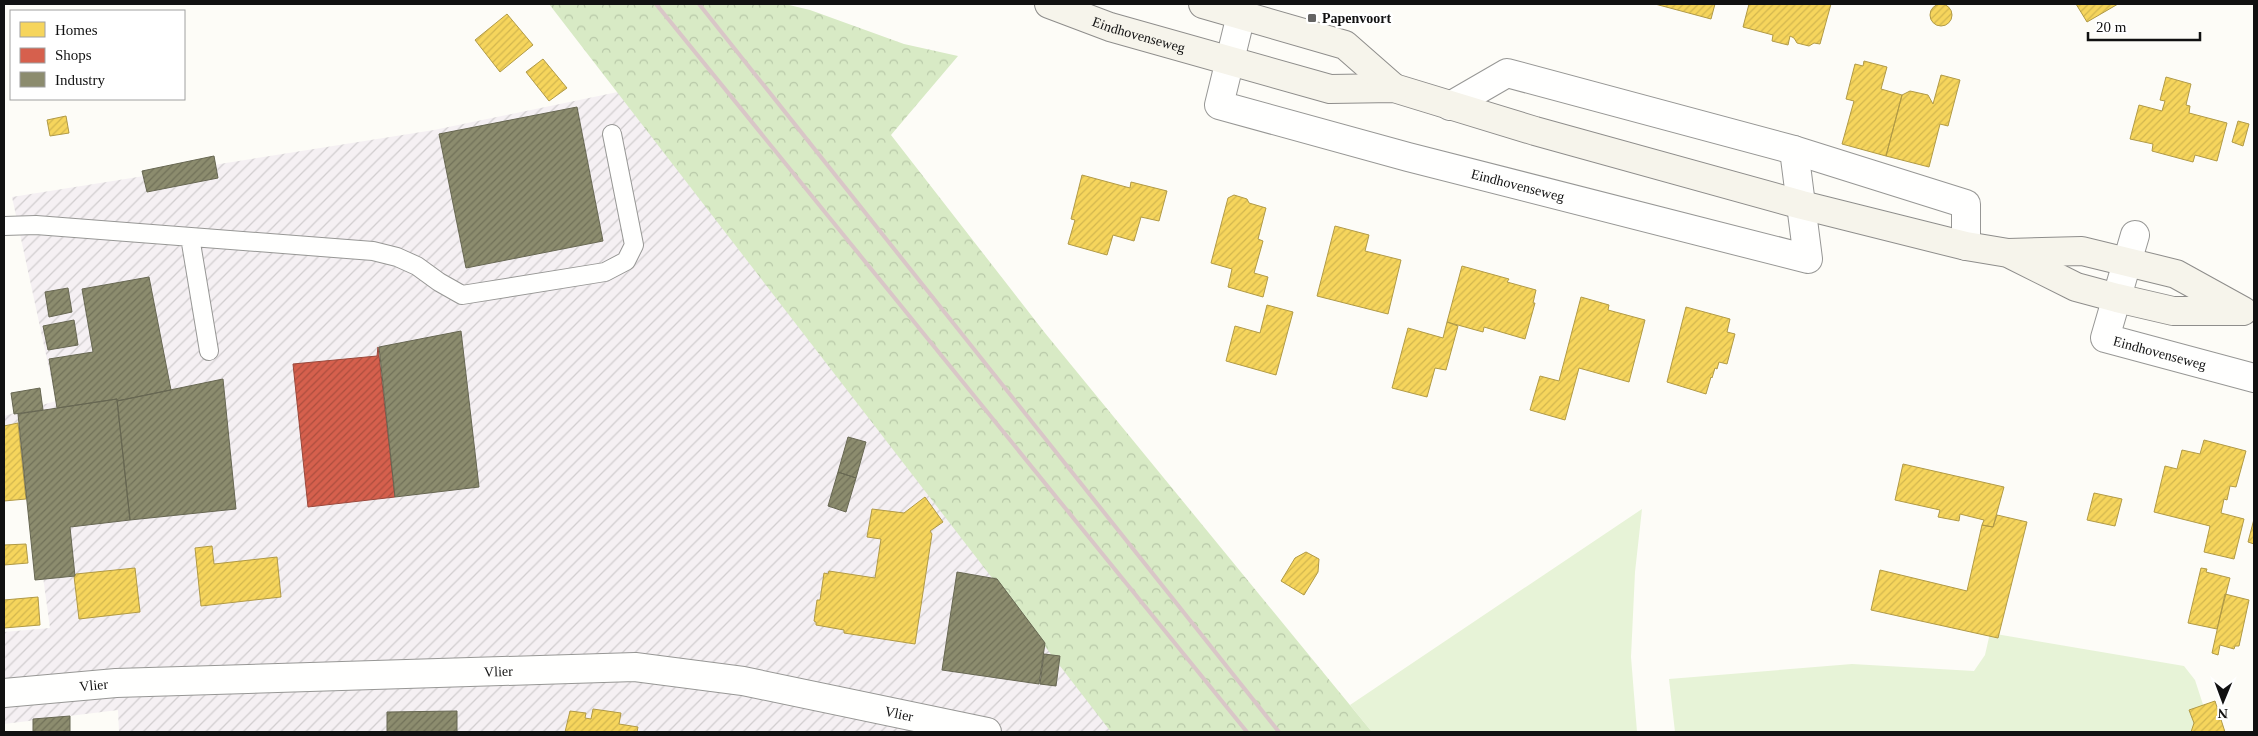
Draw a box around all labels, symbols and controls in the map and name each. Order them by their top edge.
legend [10,10,185,100]
scale bar [2088,10,2200,42]
place label: Papenvoort [1322,11,1392,26]
marker: Papenvoort [1306,12,1318,24]
street label: Eindhovenseweg [1090,14,1187,56]
text: 20 m [2096,19,2127,35]
text: Homes [55,22,98,38]
text: Shops [55,47,92,63]
text: Industry [55,72,105,88]
street label: Eindhovenseweg [1469,166,1566,205]
street label: Eindhovenseweg [2111,334,2208,373]
street label: Vlier [484,664,513,680]
north arrow [2198,676,2248,726]
street label: Vlier [79,677,109,694]
street label: Vlier [883,704,915,724]
text: N [2218,706,2228,721]

